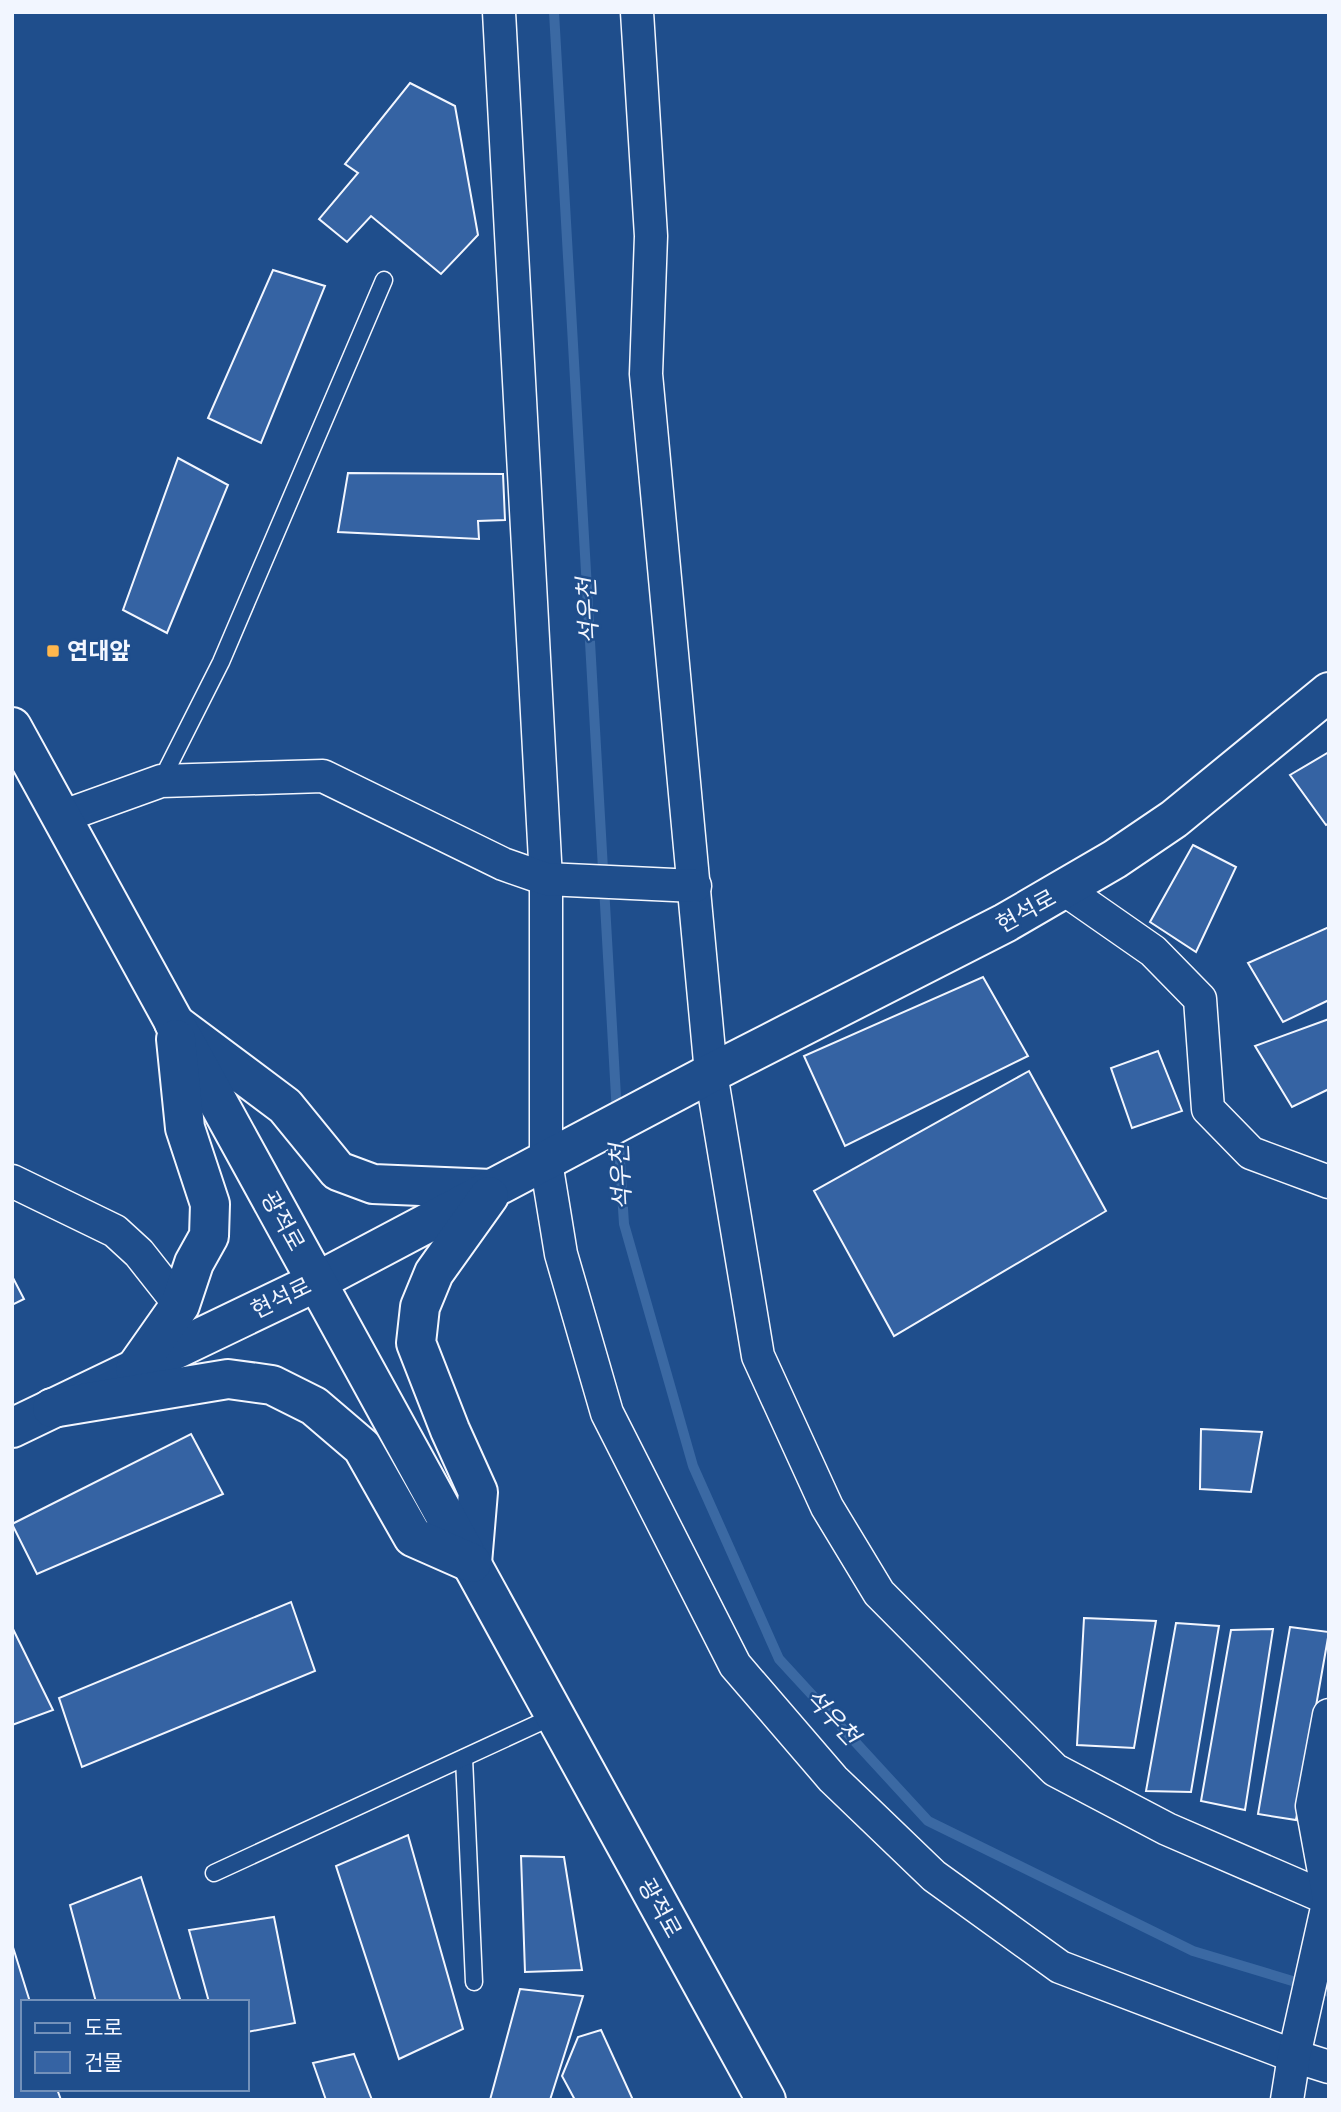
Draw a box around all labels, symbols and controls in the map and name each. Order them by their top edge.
water label: 석우천 [571,574,604,645]
place label: 연대앞 [67,637,130,665]
marker: 연대앞 [45,643,61,659]
street label: 현석로 [991,883,1061,939]
water label: 석우천 [604,1140,637,1211]
street label: 광적로 [255,1186,311,1256]
street label: 현석로 [246,1272,316,1324]
water label: 석우천 [799,1683,868,1753]
street label: 광적로 [632,1873,688,1943]
legend [21,2000,248,2091]
text: 도로 [84,2015,123,2040]
text: 건물 [84,2050,123,2075]

